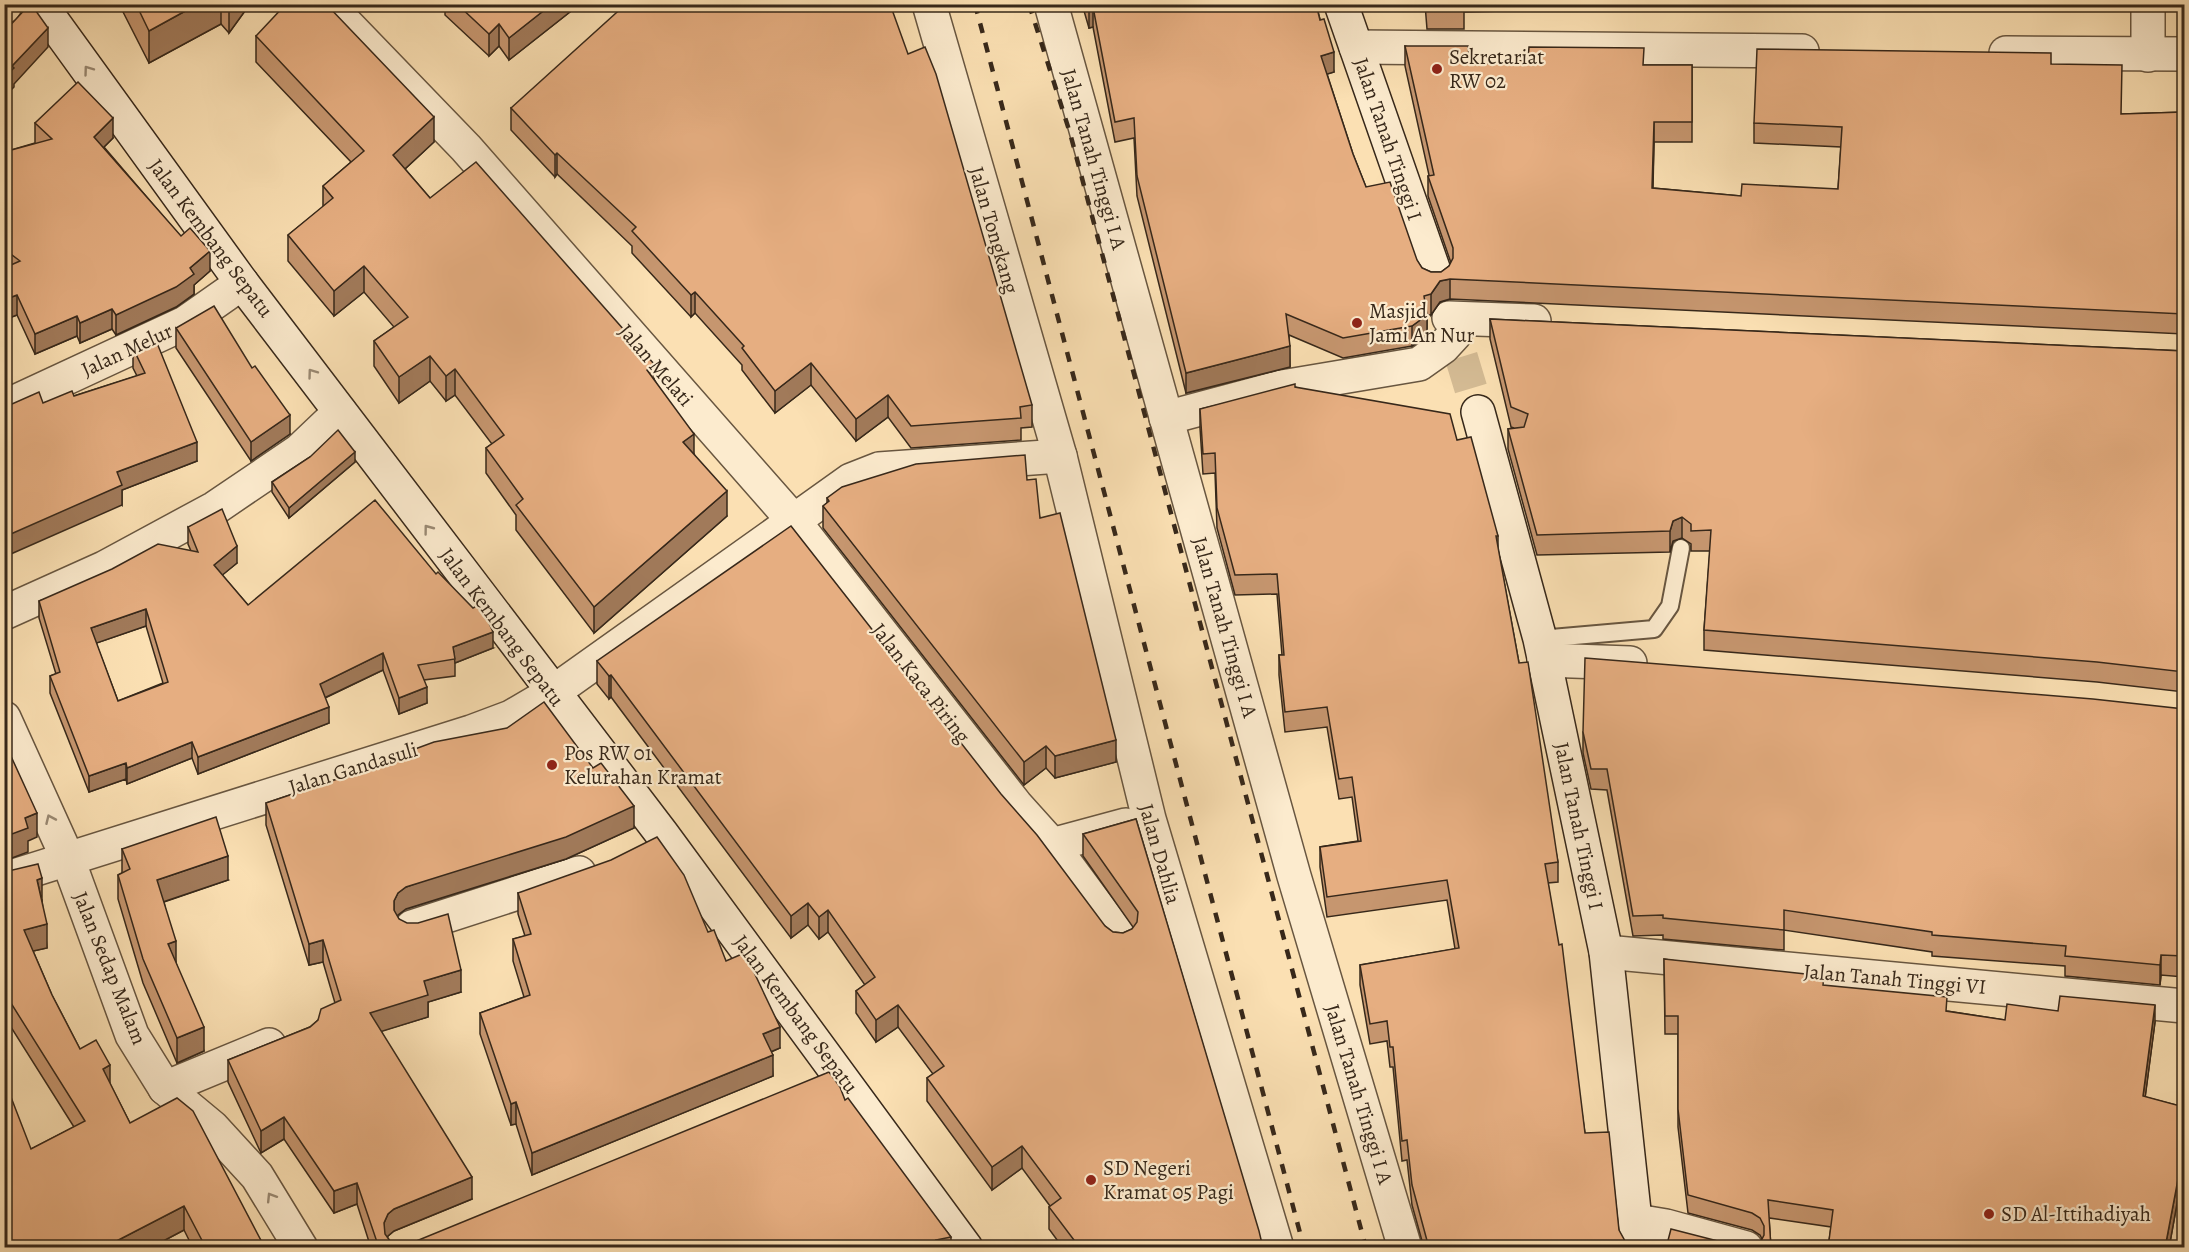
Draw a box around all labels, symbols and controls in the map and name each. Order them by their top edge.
place label: Sekretariat RW 02 [1449,43,1544,95]
street label: Jalan Tanah Tinggi I [1347,54,1429,224]
marker: Sekretariat RW 02 [1430,62,1444,76]
street label: Jalan Tanah Tinggi I A [1055,65,1133,253]
one-way arrow [84,66,95,77]
street label: Jalan Kembang Sepatu [142,153,280,324]
street label: Jalan Tongkang [962,163,1026,297]
place label: Masjid Jami An Nur [1369,297,1475,349]
marker: Masjid Jami An Nur [1350,316,1364,330]
street label: Jalan Melur [77,317,177,383]
street label: Jalan Melati [612,318,700,412]
one-way arrow [308,369,319,380]
one-way arrow [425,525,436,536]
street label: Jalan Tanah Tinggi I A [1186,533,1264,721]
street label: Jalan Kembang Sepatu [433,542,571,713]
street label: Jalan Kaca Piring [865,617,977,749]
street label: Jalan Gandasuli [285,735,421,801]
place label: Pos RW 01 Kelurahan Kramat [564,739,722,791]
street label: Jalan Tanah Tinggi I [1548,740,1610,912]
marker: Pos RW 01 Kelurahan Kramat [545,758,559,772]
street label: Jalan Dahlia [1132,801,1188,908]
one-way arrow [45,814,57,825]
street label: Jalan Sedap Malam [67,887,153,1049]
street label: Jalan Kembang Sepatu [727,929,865,1100]
street label: Jalan Tanah Tinggi VI [1803,957,1987,1001]
street label: Jalan Tanah Tinggi I A [1318,1001,1400,1188]
place label: SD Negeri Kramat 05 Pagi [1103,1154,1234,1206]
marker: SD Negeri Kramat 05 Pagi [1084,1173,1098,1187]
one-way arrow [267,1193,278,1204]
place label: SD Al-Ittihadiyah [2001,1200,2151,1228]
marker: SD Al-Ittihadiyah [1982,1207,1996,1221]

